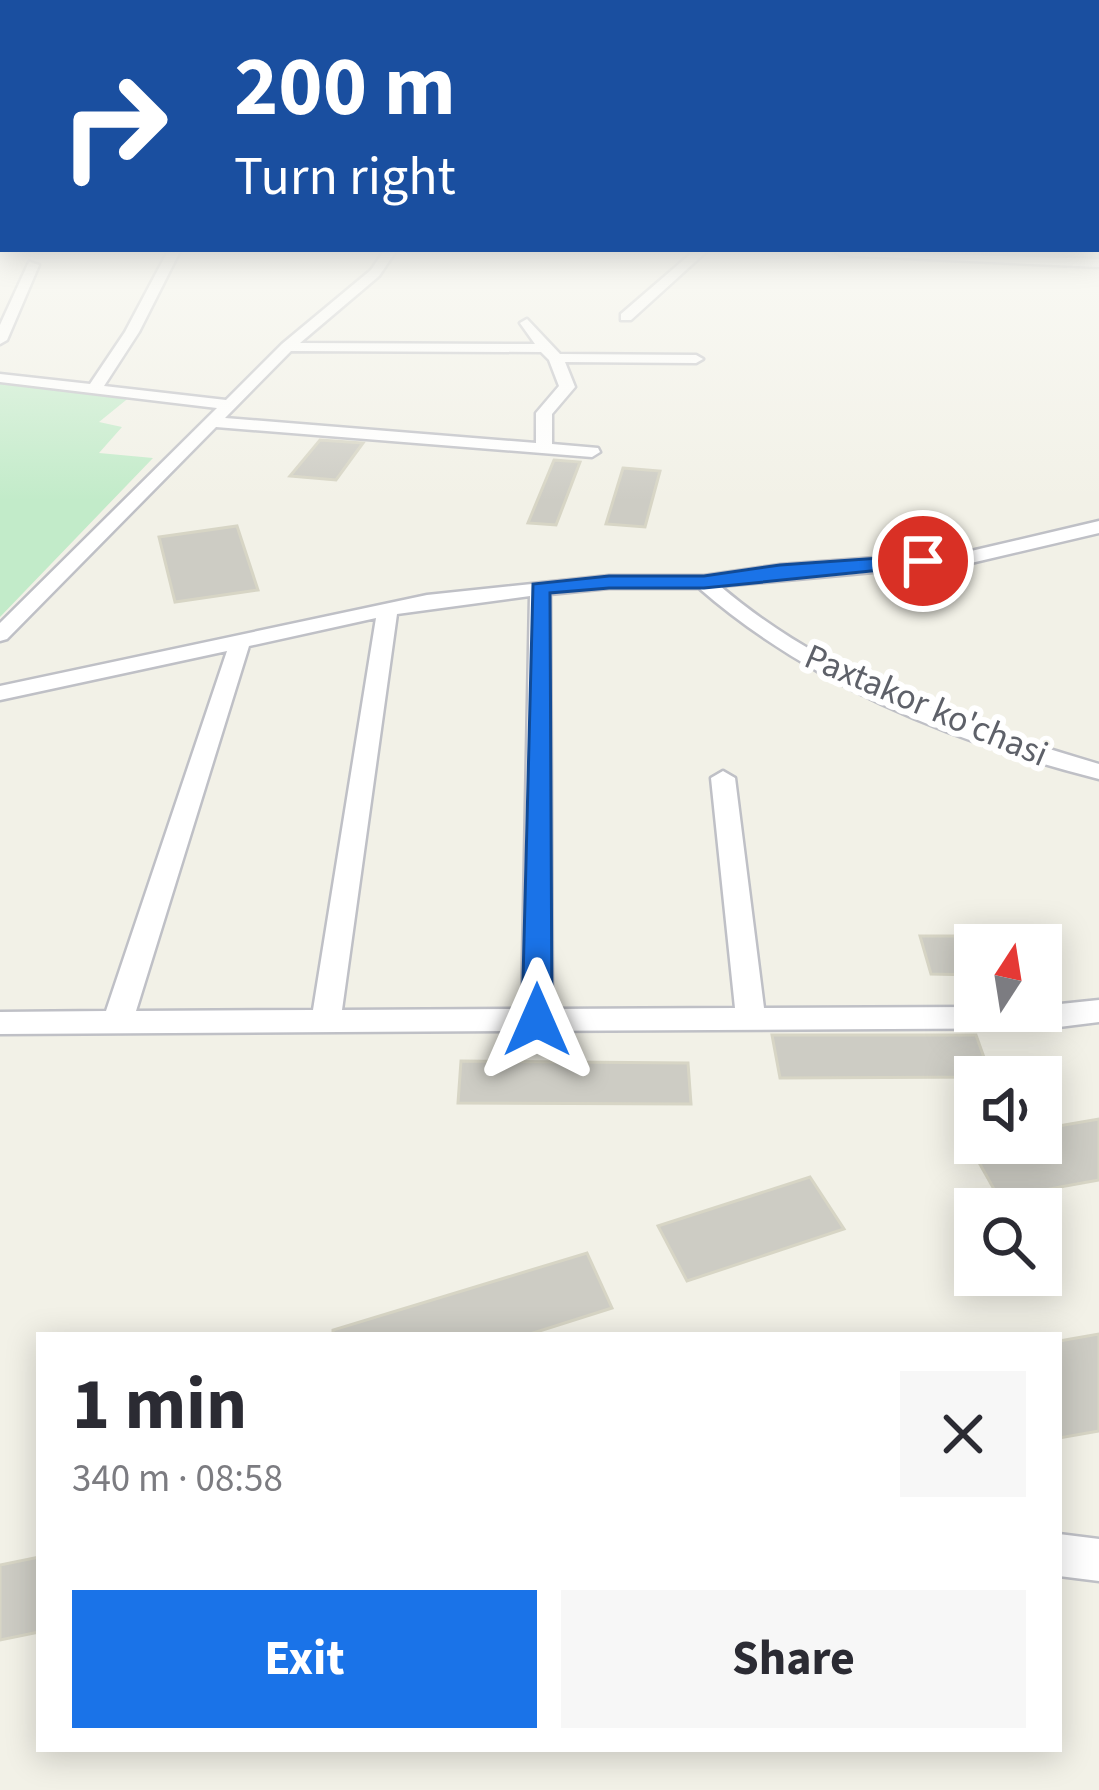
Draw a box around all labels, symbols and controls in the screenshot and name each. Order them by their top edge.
text: 200 m [234,28,456,148]
icon: right [36,48,192,204]
text: Turn right [234,139,456,216]
pin [872,510,974,612]
icon: arrive [890,528,956,594]
street label: Paxtakor ko'chasi [797,631,1056,780]
north arrow [954,924,1062,1032]
map controls [954,924,1062,1296]
position arrow [474,957,600,1083]
button: sound [954,1056,1062,1164]
button: search [954,1188,1062,1296]
text: 1 min [72,1354,247,1457]
button: close [900,1371,1026,1497]
text: 340 m · 08:58 [72,1451,283,1507]
button: Exit [72,1590,537,1728]
button: Share [561,1590,1026,1728]

